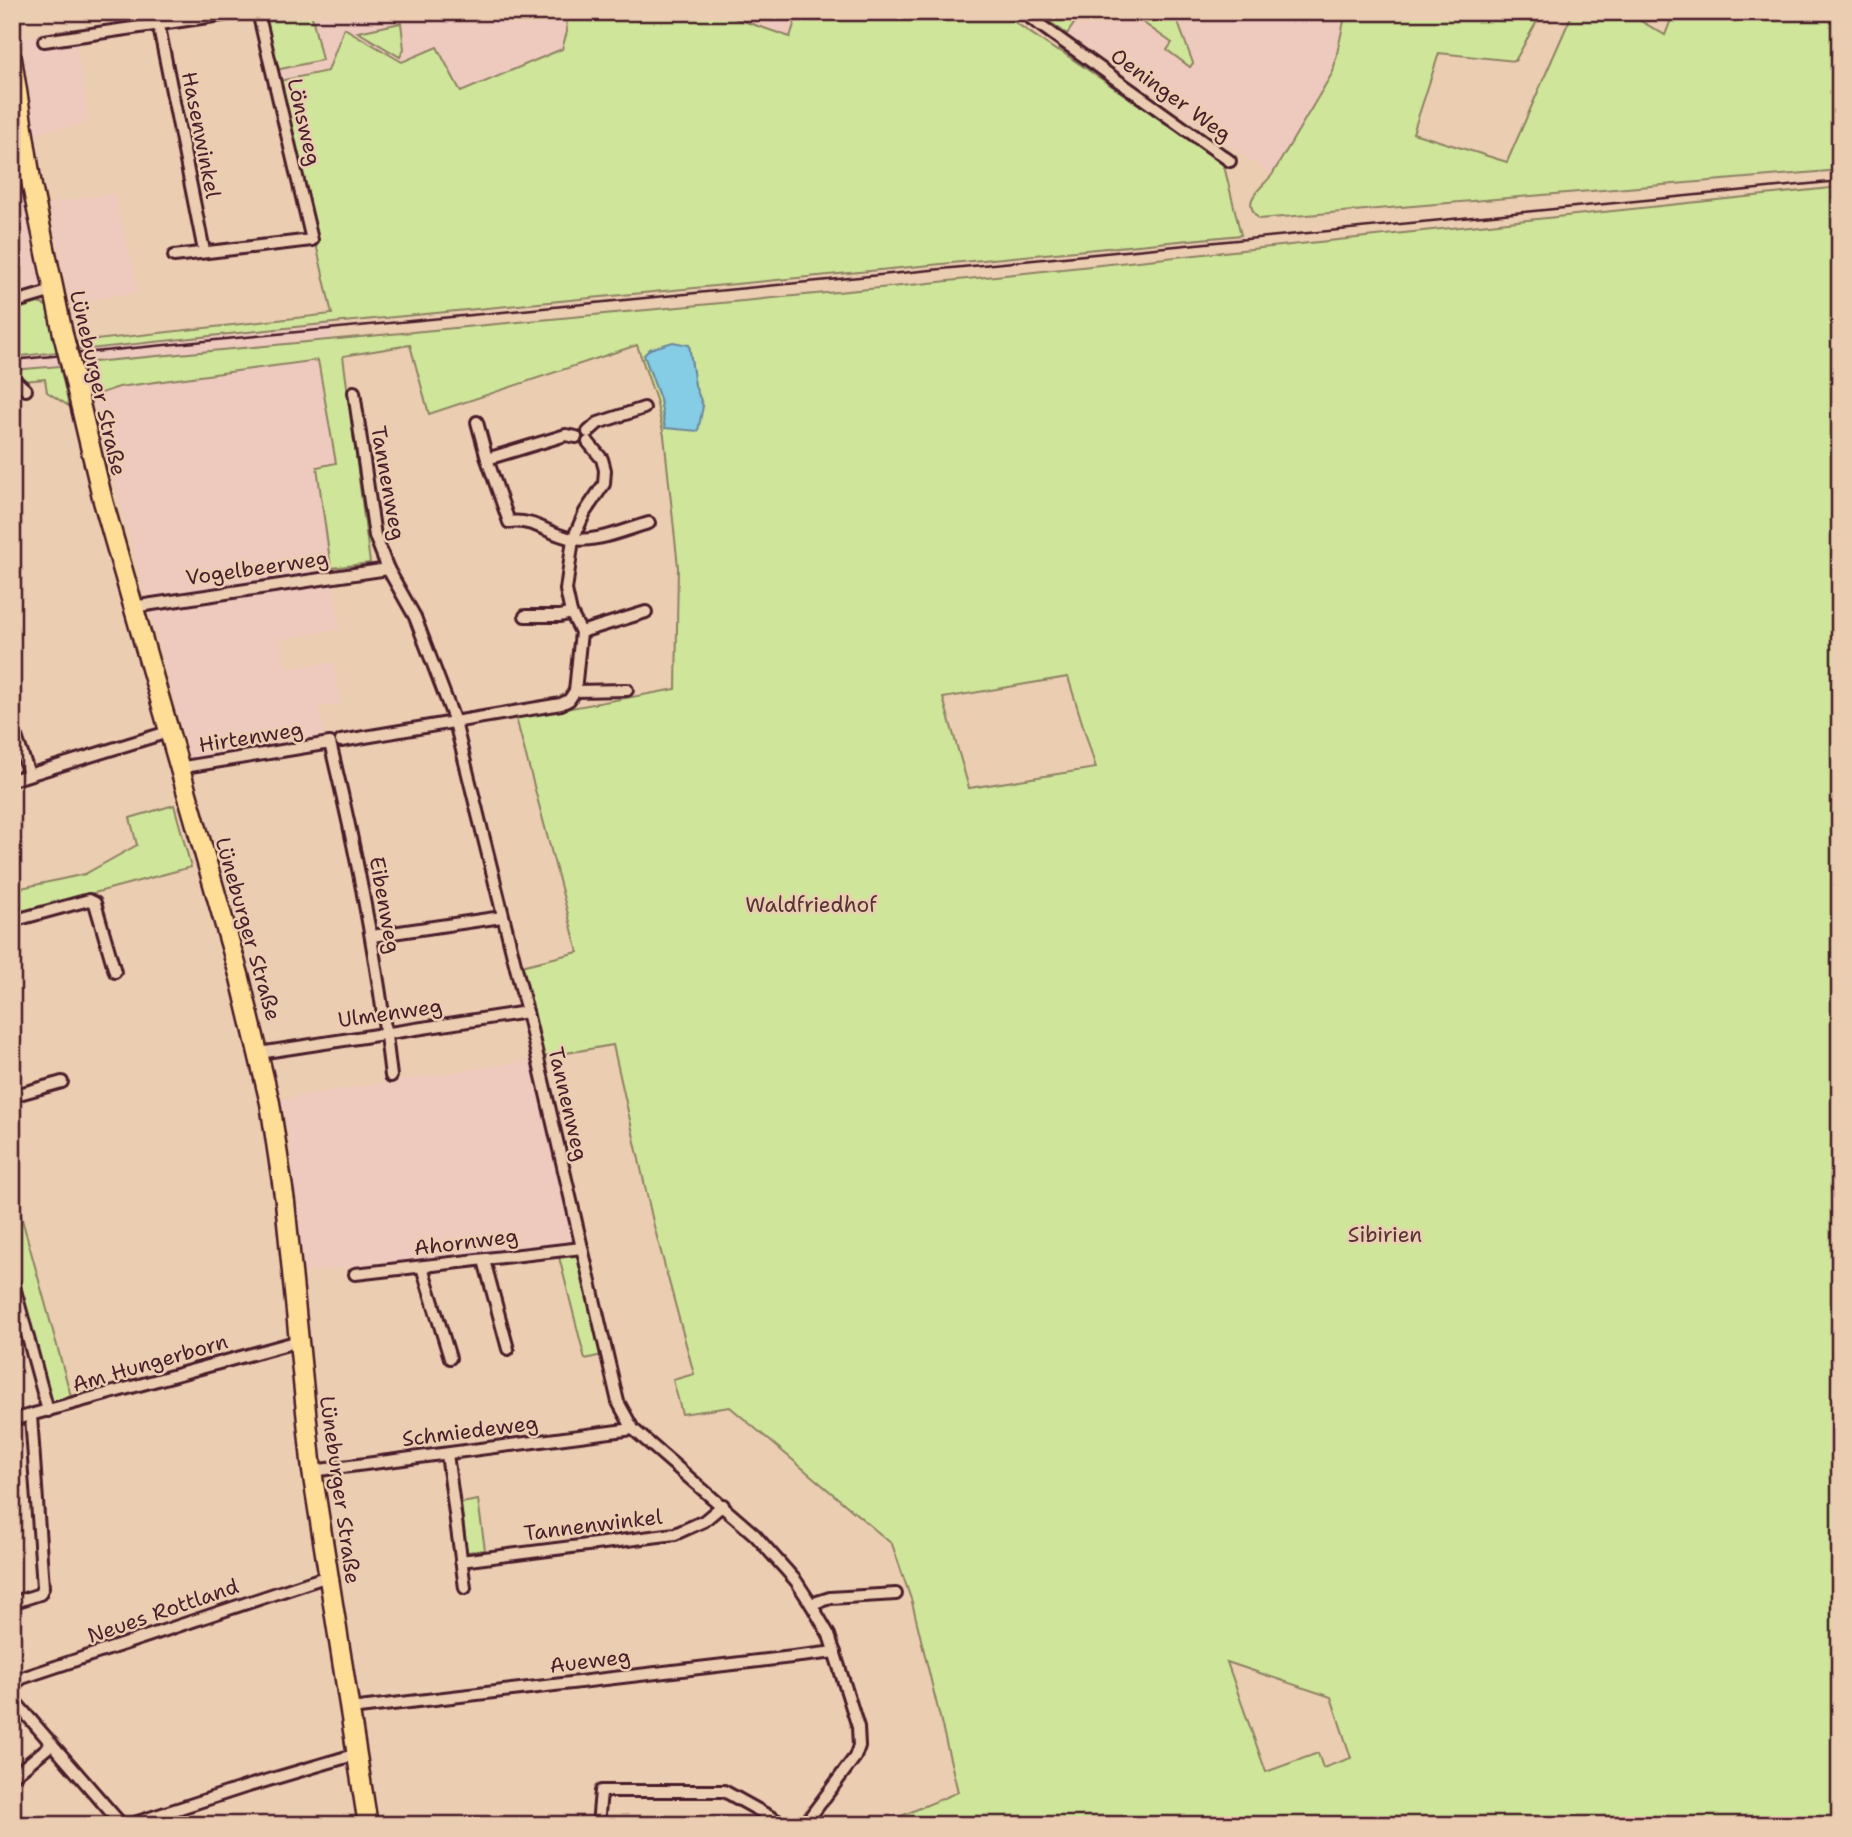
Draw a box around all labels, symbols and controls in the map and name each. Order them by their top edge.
street label: Oeninger Weg [1105,42,1237,148]
street label: Hasenwinkel [175,69,227,201]
street label: Lönsweg [280,76,328,168]
street label: Lüneburger Straße [63,287,133,479]
street label: Tannenweg [364,423,412,543]
street label: Vogelbeerweg [184,544,330,592]
street label: Hirtenweg [197,715,305,759]
street label: Lüneburger Straße [208,834,288,1024]
street label: Eibenweg [363,854,407,956]
park label: Waldfriedhof [745,891,877,919]
street label: Ulmenweg [336,992,444,1034]
street label: Tannenweg [541,1044,595,1164]
park label: Sibirien [1348,1221,1422,1249]
street label: Ahornweg [412,1222,520,1262]
street label: Am Hungerborn [69,1327,231,1399]
street label: Lüneburger Straße [313,1394,367,1586]
street label: Schmiedeweg [400,1409,540,1453]
street label: Tannenwinkel [522,1503,665,1547]
street label: Neues Rottland [84,1572,242,1650]
street label: Aueweg [548,1642,632,1680]

